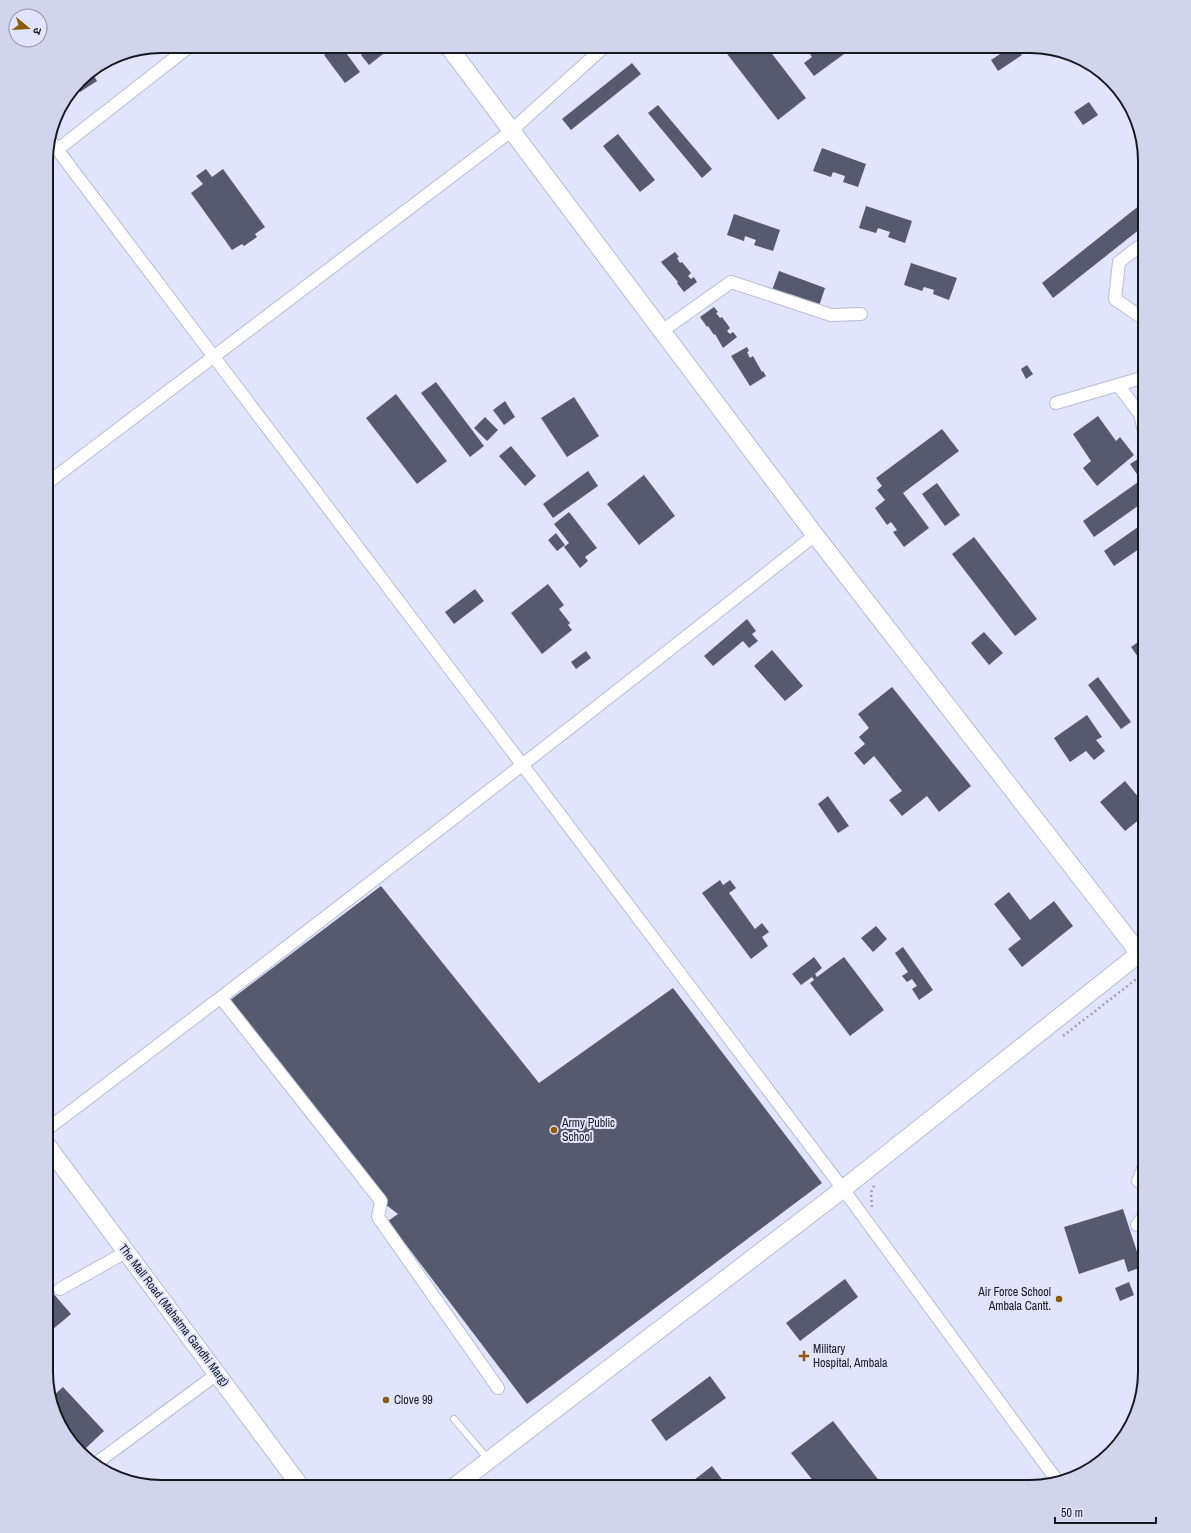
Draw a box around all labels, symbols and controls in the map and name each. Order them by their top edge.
north arrow [8,8,48,48]
text: उ [30,26,45,37]
place label: Army Public School [561,1115,615,1145]
marker: Army Public School [549,1125,559,1135]
street label: The Mall Road (Mahatma Gandhi Marg) [115,1241,233,1389]
place label: Air Force School Ambala Cantt. [977,1284,1051,1314]
marker: Air Force School Ambala Cantt. [1054,1294,1064,1304]
place label: Military Hospital, Ambala [813,1341,888,1371]
marker: Military Hospital, Ambala [798,1350,810,1362]
place label: Clove 99 [394,1392,433,1408]
marker: Clove 99 [381,1395,391,1405]
scale bar [1055,1499,1156,1525]
text: 50 m [1061,1505,1083,1521]

